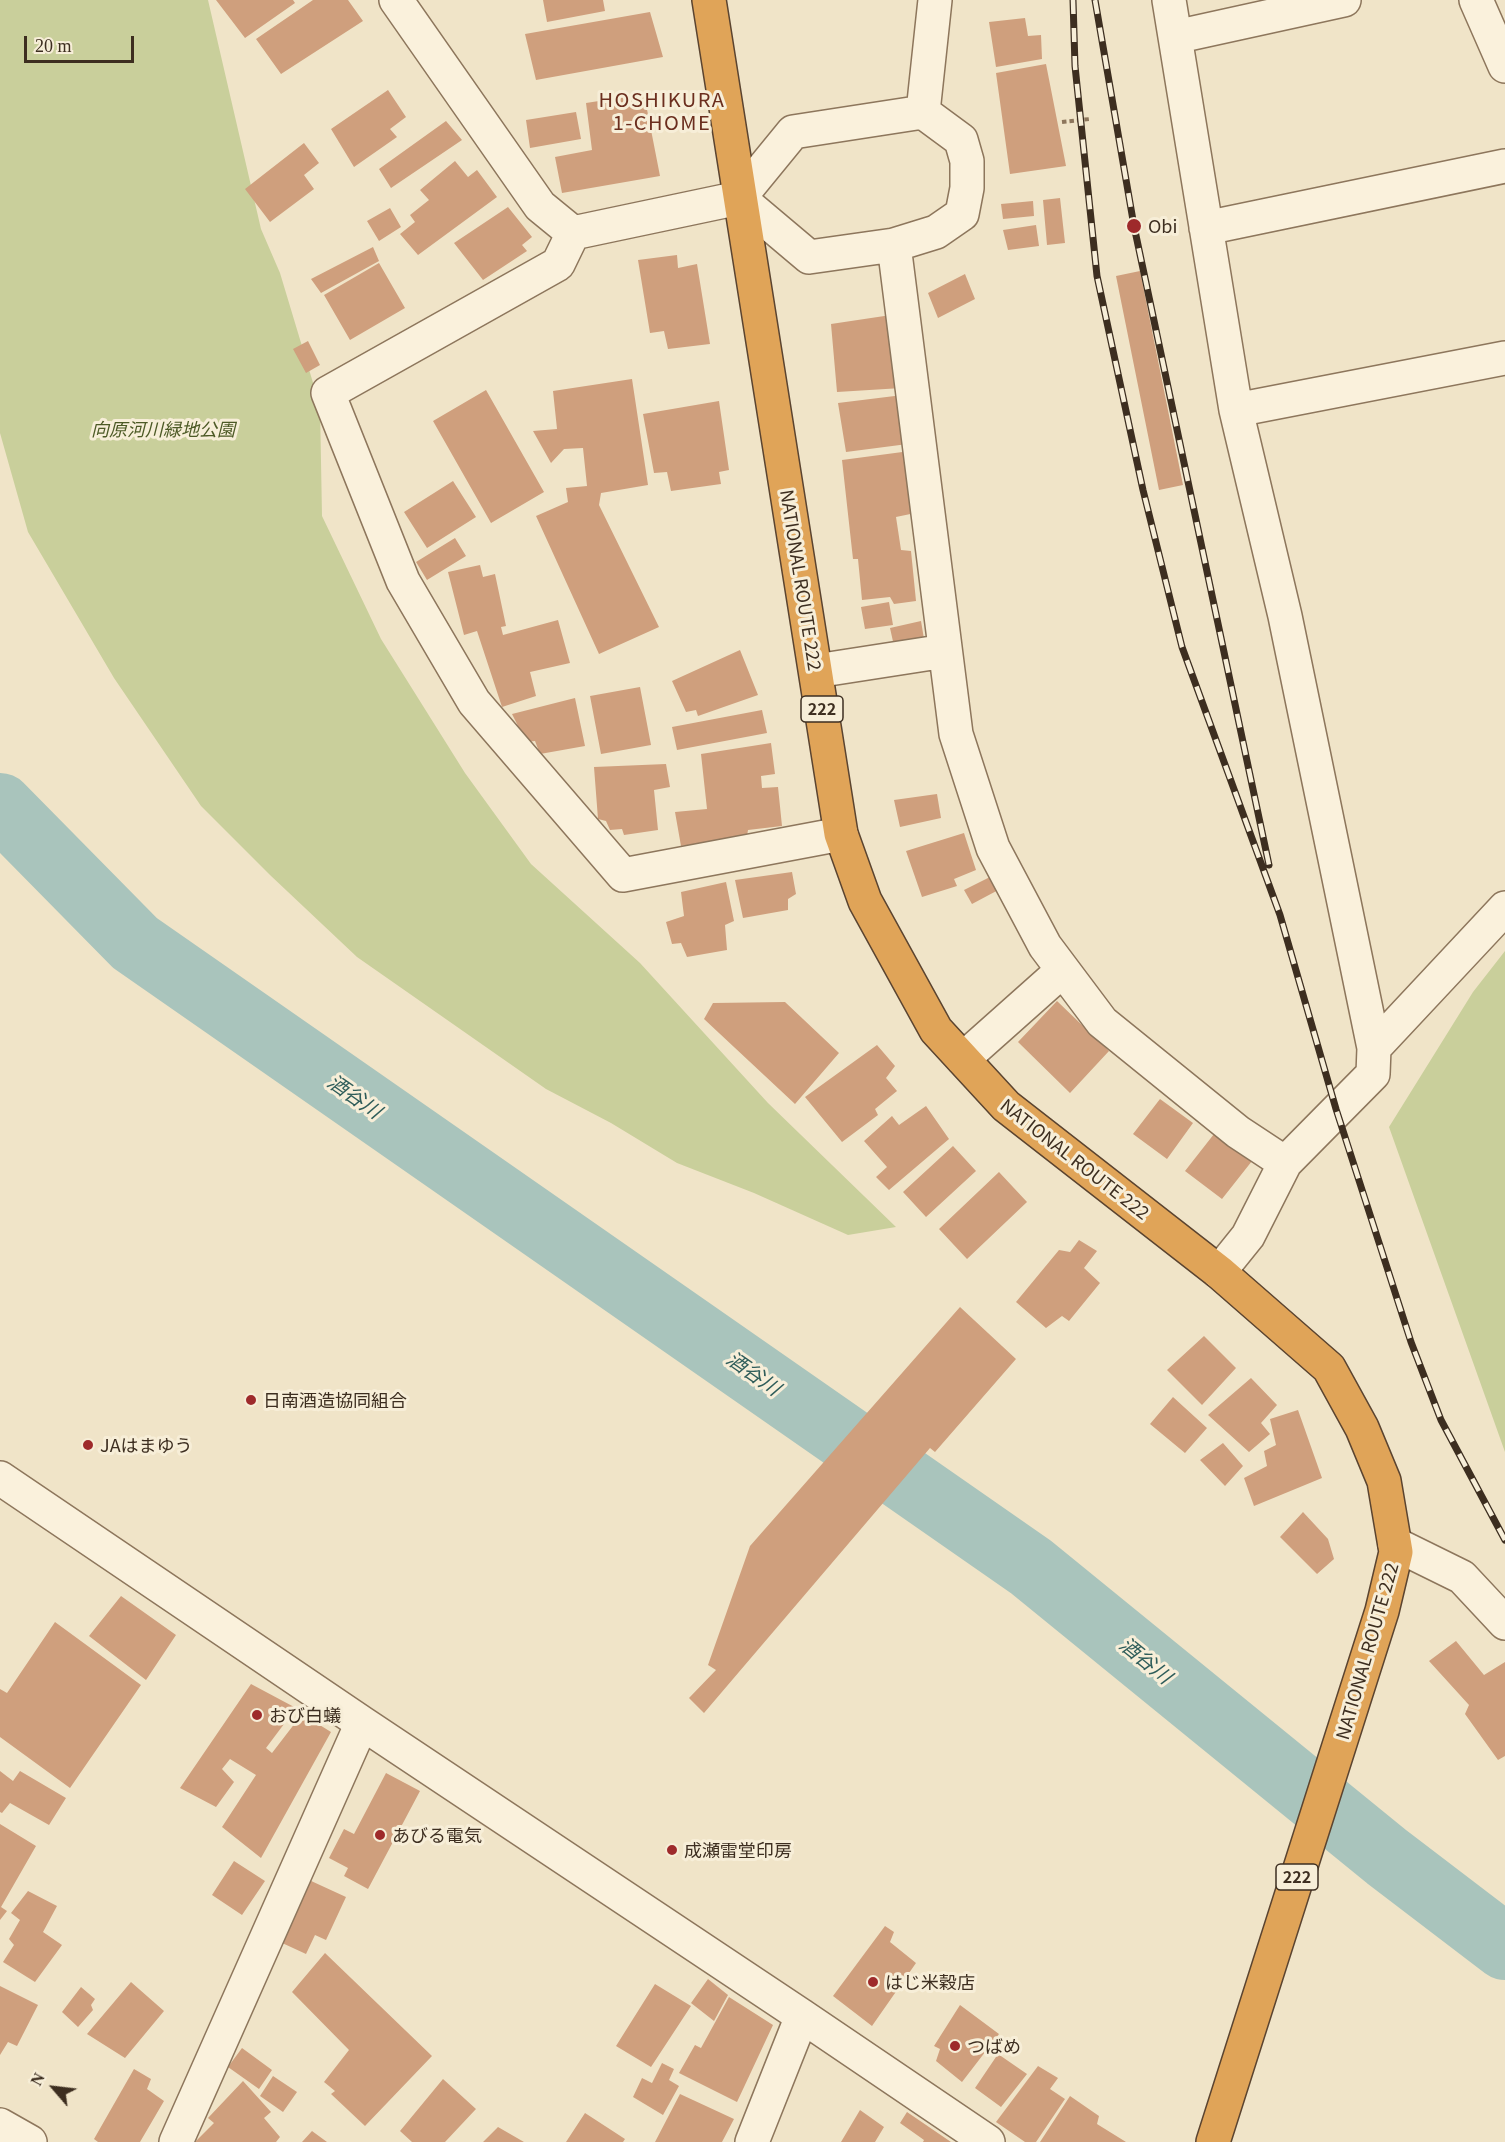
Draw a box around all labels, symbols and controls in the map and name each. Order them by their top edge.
scale bar [27,24,136,62]
text: 20 m [35,36,72,56]
district label: HOSHIKURA 1-CHOME [599,87,725,134]
place label: Obi [1148,215,1177,237]
marker: Obi [1125,217,1143,235]
park label: 向原河川緑地公園 [91,418,235,440]
street label: NATIONAL ROUTE 222 [776,488,826,672]
road number: 222 [801,696,843,722]
water label: 酒谷川 [324,1069,386,1123]
street label: NATIONAL ROUTE 222 [996,1094,1154,1224]
water label: 酒谷川 [723,1346,785,1400]
place label: 日南酒造協同組合 [263,1389,407,1411]
marker: 日南酒造協同組合 [244,1393,258,1407]
place label: JAはまゆう [100,1434,193,1456]
marker: JAはまゆう [81,1438,95,1452]
street label: NATIONAL ROUTE 222 [1331,1560,1403,1742]
water label: 酒谷川 [1115,1632,1177,1688]
place label: おび白蟻 [269,1704,341,1726]
marker: おび白蟻 [250,1708,264,1722]
place label: あびる電気 [392,1824,482,1846]
marker: あびる電気 [373,1828,387,1842]
place label: 成瀬雷堂印房 [684,1839,792,1861]
marker: 成瀬雷堂印房 [665,1843,679,1857]
road number: 222 [1276,1864,1318,1890]
place label: はじ米穀店 [885,1971,975,1993]
marker: はじ米穀店 [866,1975,880,1989]
place label: つばめ [967,2035,1021,2057]
marker: つばめ [948,2039,962,2053]
north arrow [24,2058,84,2118]
text: N [27,2070,48,2088]

